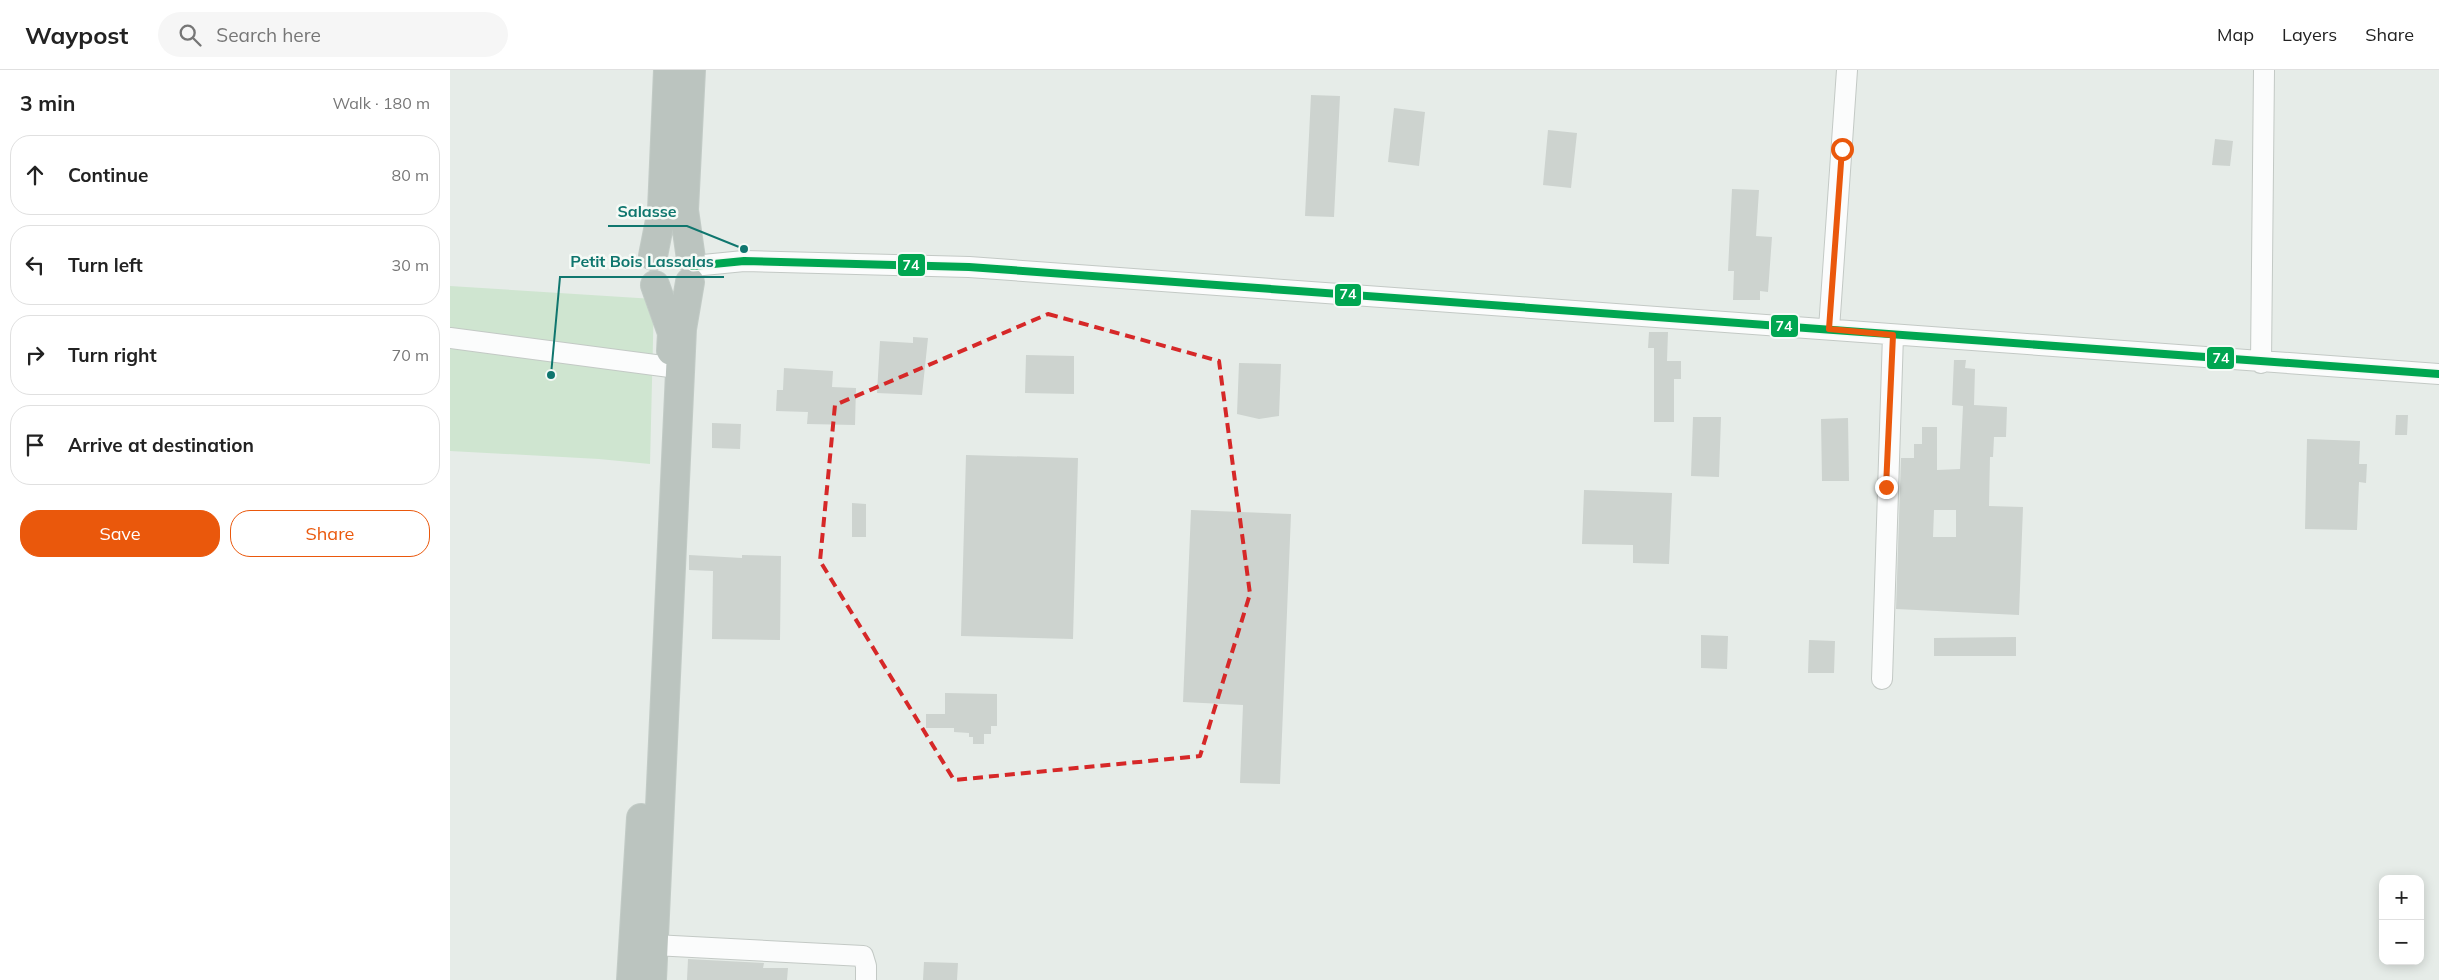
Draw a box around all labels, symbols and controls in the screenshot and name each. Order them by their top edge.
search box [158,12,508,57]
text: Waypost [25,20,128,50]
icon: search [176,21,204,49]
text: Search here [216,23,321,47]
text: Map [2217,23,2254,46]
text: Layers [2282,23,2337,46]
text: Share [2365,23,2414,46]
text: 3 min [20,90,75,116]
text: Walk · 180 m [332,93,430,113]
route start [1831,138,1854,161]
icon: ahead [21,161,49,189]
text: Continue [68,163,148,187]
text: 80 m [392,165,429,185]
callout: Salasse [608,195,687,226]
text: Salasse [617,201,677,221]
callout: Petit Bois Lassalas [560,246,724,277]
icon: left [21,251,49,279]
text: Petit Bois Lassalas [570,251,714,271]
text: Turn left [68,253,143,277]
line badge: 74 [897,253,926,277]
text: 30 m [392,255,429,275]
text: 74 [903,256,920,274]
line badge: 74 [1334,283,1362,307]
text: 74 [1340,285,1357,303]
line badge: 74 [1770,314,1799,338]
text: 74 [1776,317,1793,335]
icon: right [21,341,49,369]
text: Turn right [68,343,157,367]
text: 70 m [392,345,429,365]
line badge: 74 [2206,346,2235,370]
text: 74 [2213,349,2230,367]
icon: arrive [21,431,49,459]
text: Arrive at destination [68,433,254,457]
route end [1875,476,1898,499]
button: Save [20,510,220,557]
button: Share [230,510,430,557]
map controls [2379,875,2424,965]
button: + [2379,875,2424,920]
button: − [2379,920,2424,965]

